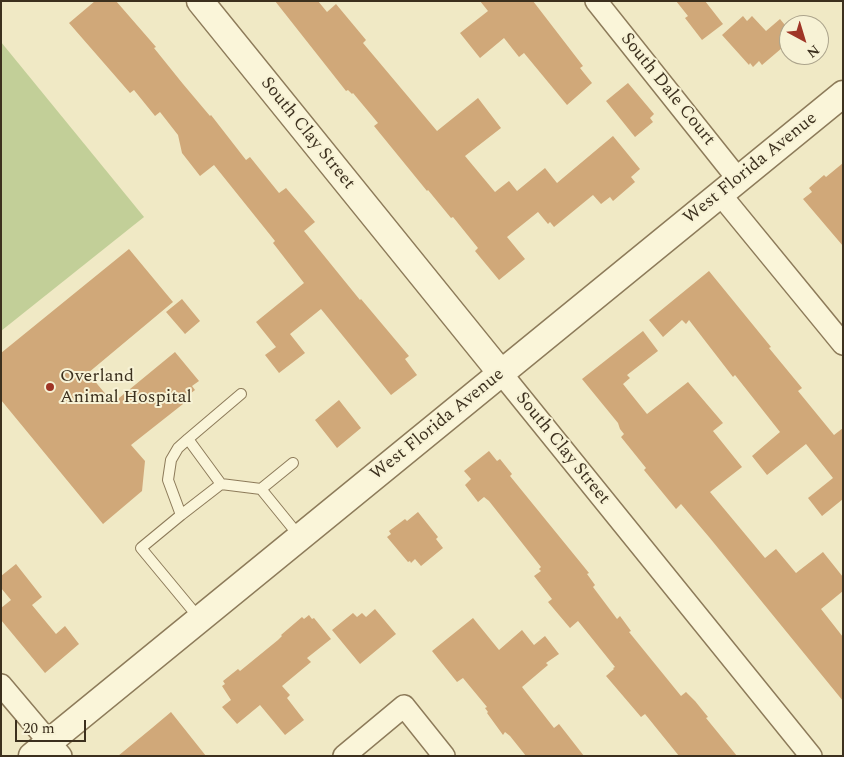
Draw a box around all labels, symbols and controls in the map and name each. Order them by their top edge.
north arrow [779,15,829,65]
street label: South Dale Court [615,29,719,151]
text: N [802,40,824,63]
street label: South Clay Street [255,73,359,195]
street label: West Florida Avenue [680,108,822,230]
street label: West Florida Avenue [367,364,509,486]
place label: Overland Animal Hospital [60,366,192,408]
marker: Overland Animal Hospital [44,381,56,393]
street label: South Clay Street [510,388,614,510]
scale bar [18,710,89,742]
text: 20 m [23,717,55,740]

